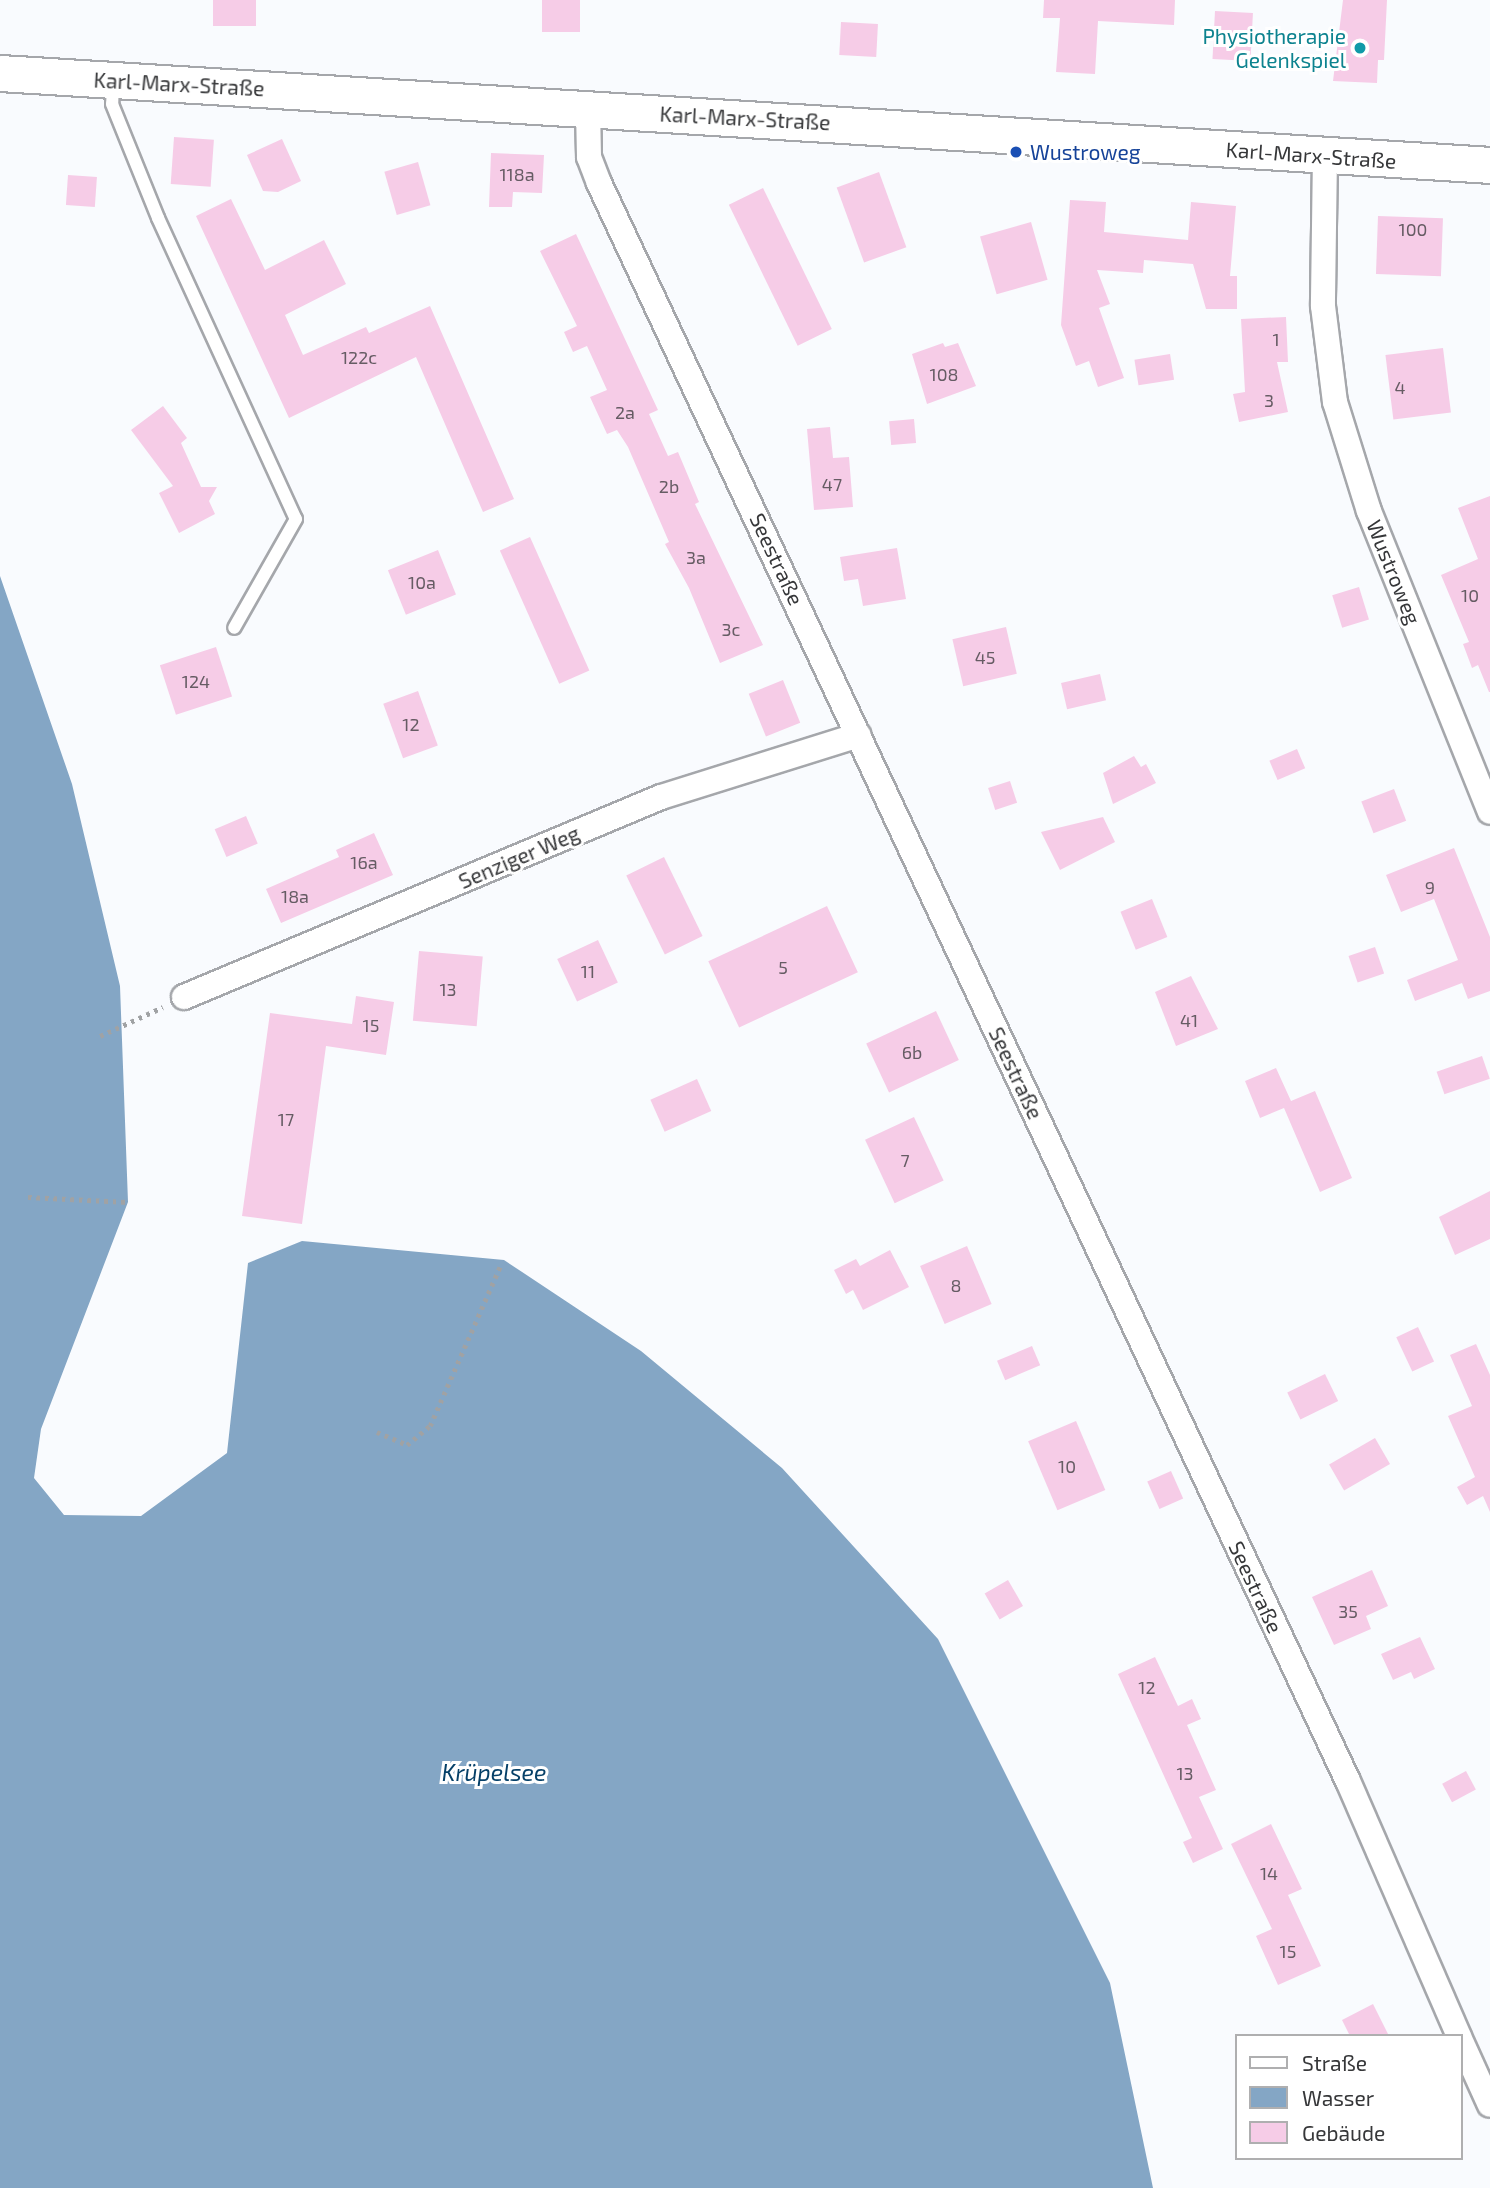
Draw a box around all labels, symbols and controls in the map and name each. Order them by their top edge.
place label: Physiotherapie Gelenkspiel [1202,23,1346,73]
marker: Physiotherapie Gelenkspiel [1352,40,1368,56]
street label: Karl-Marx-Straße [93,67,265,101]
street label: Karl-Marx-Straße [659,101,831,135]
street label: Karl-Marx-Straße [1225,136,1397,174]
place label: Wustroweg [1030,139,1141,165]
marker: Wustroweg [1008,144,1024,160]
house number: 118a [499,163,535,185]
house number: 100 [1399,218,1427,240]
house number: 1 [1272,328,1280,350]
house number: 122c [341,346,377,368]
house number: 108 [930,363,958,385]
house number: 4 [1394,376,1406,398]
house number: 3 [1264,389,1274,411]
house number: 2a [615,401,635,423]
house number: 47 [822,473,842,495]
house number: 2b [659,475,679,497]
street label: Seestraße [745,509,809,609]
street label: Wustroweg [1362,516,1426,628]
house number: 3a [686,546,706,568]
house number: 10a [408,571,436,593]
house number: 10 [1461,584,1479,606]
house number: 3c [722,618,740,640]
house number: 45 [975,646,995,668]
house number: 124 [182,670,210,692]
house number: 12 [402,713,420,735]
street label: Senziger Weg [454,820,584,894]
house number: 16a [350,851,378,873]
house number: 9 [1425,876,1435,898]
house number: 18a [281,885,309,907]
house number: 5 [778,956,788,978]
house number: 11 [581,960,595,982]
house number: 13 [439,978,457,1000]
house number: 41 [1180,1009,1198,1031]
house number: 15 [363,1014,379,1036]
street label: Seestraße [984,1023,1048,1123]
house number: 6b [902,1041,922,1063]
house number: 17 [278,1108,294,1130]
house number: 7 [900,1149,910,1171]
house number: 8 [951,1274,961,1296]
house number: 10 [1058,1455,1076,1477]
street label: Seestraße [1224,1537,1288,1637]
house number: 35 [1338,1600,1358,1622]
house number: 12 [1138,1676,1156,1698]
water label: Krüpelsee [442,1758,546,1786]
house number: 13 [1176,1762,1194,1784]
house number: 14 [1260,1862,1278,1884]
house number: 15 [1280,1940,1296,1962]
legend [1234,2034,1462,2160]
text: Straße [1302,2050,1367,2075]
text: Wasser [1302,2085,1374,2110]
text: Gebäude [1302,2120,1385,2145]

